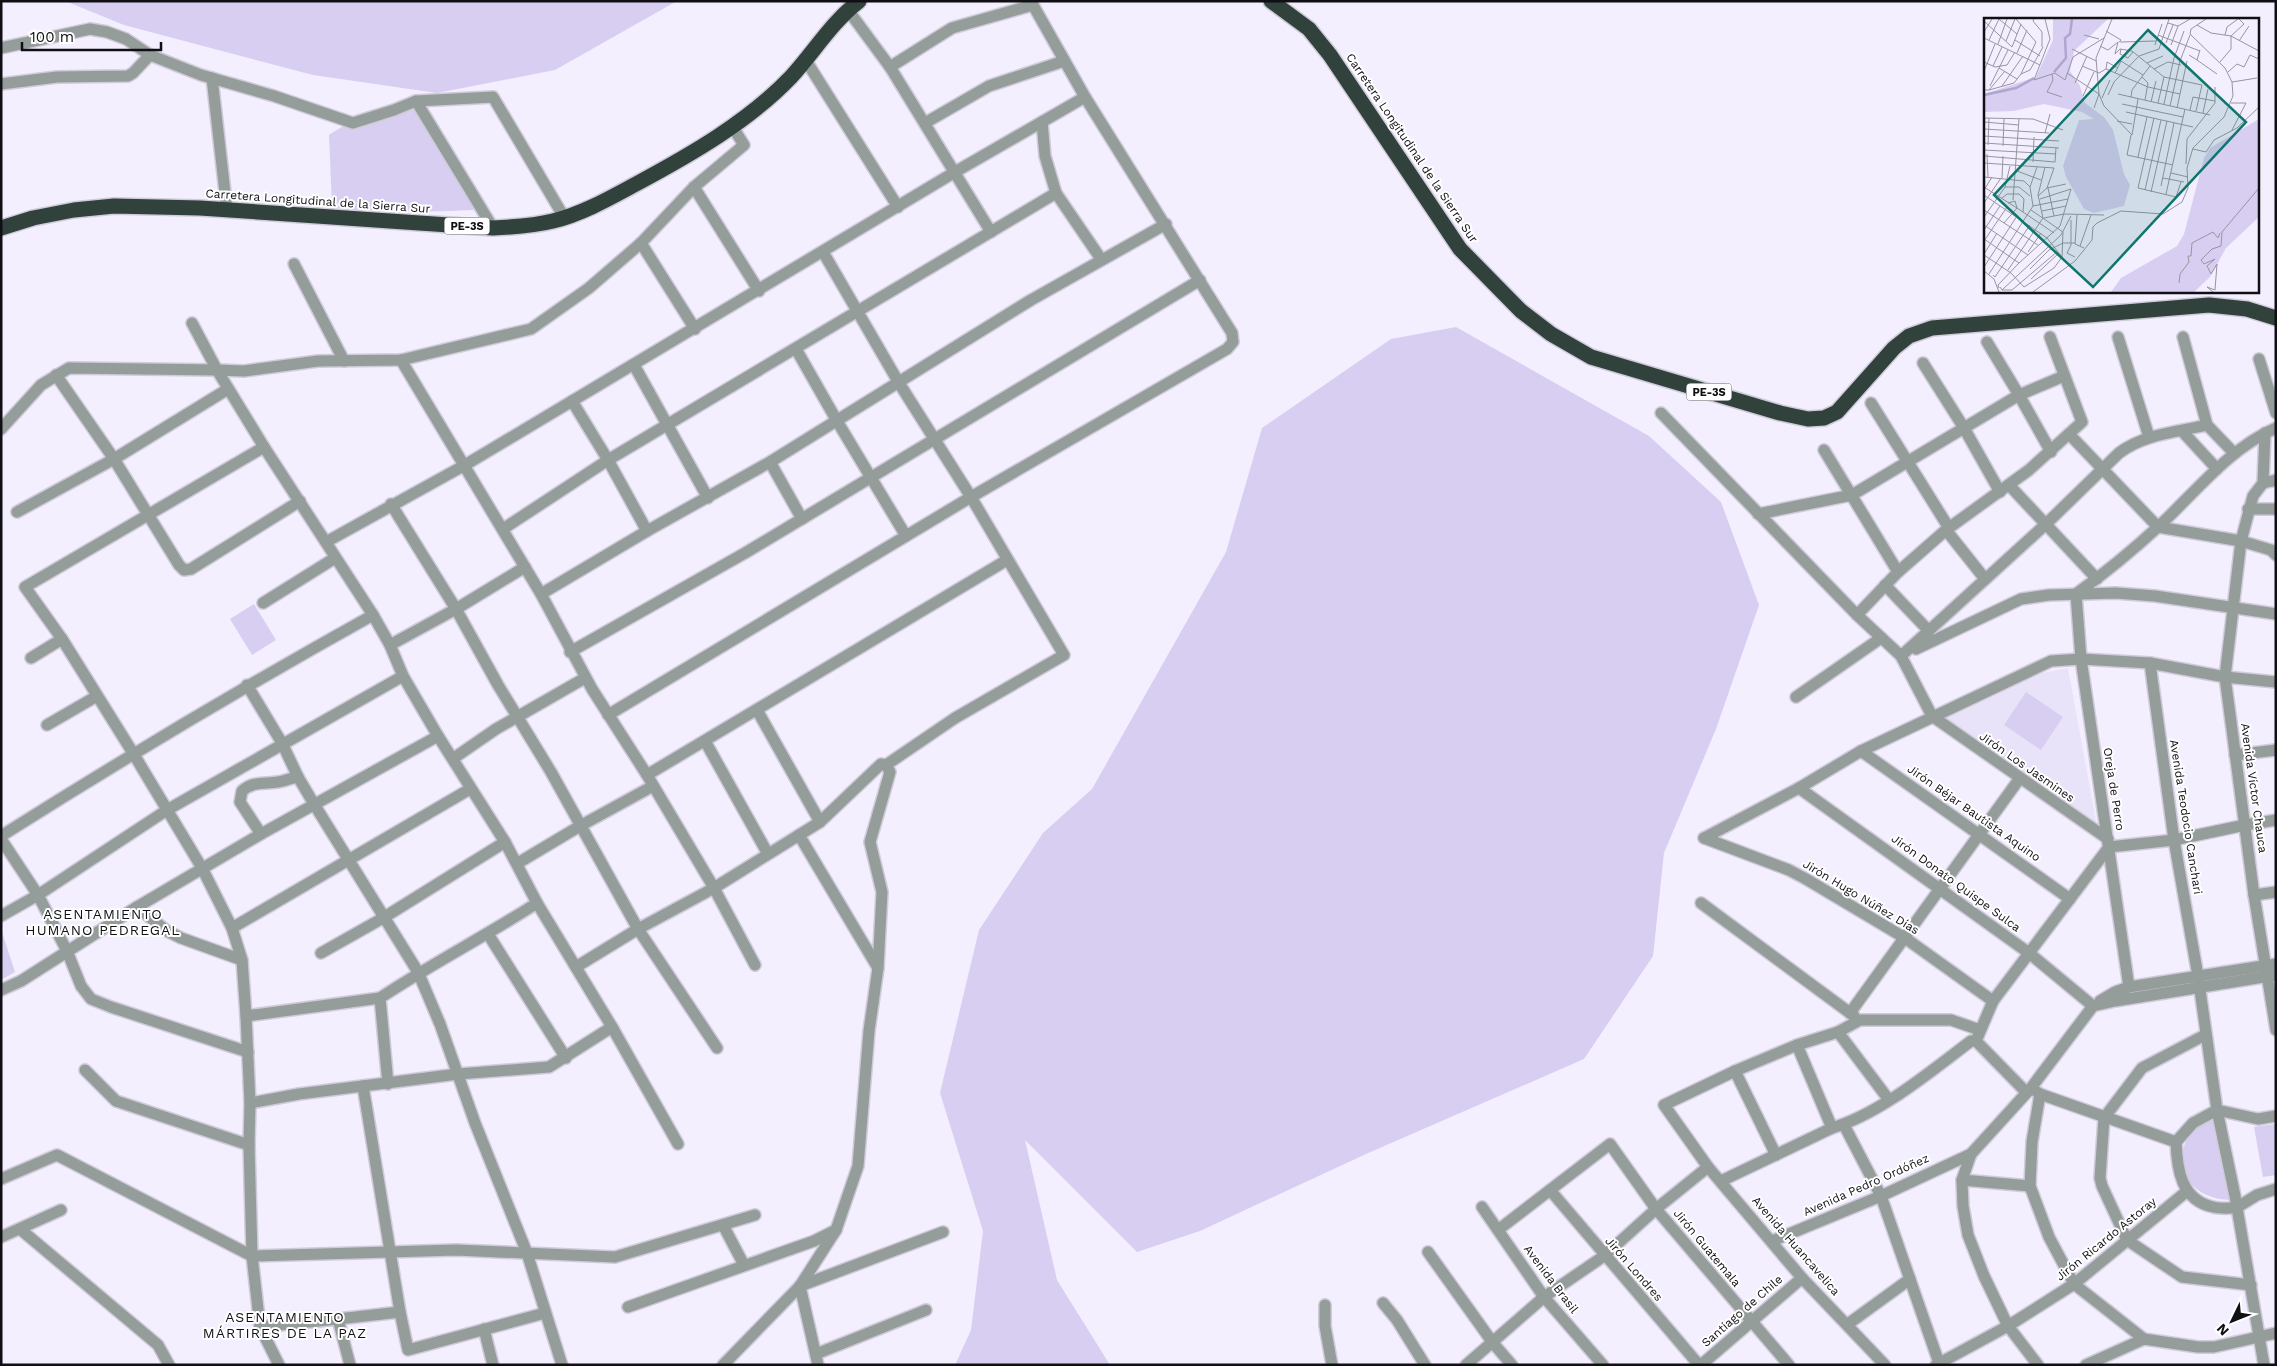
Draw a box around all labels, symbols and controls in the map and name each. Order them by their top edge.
inset map [1984,18,2260,292]
scale bar [22,20,161,52]
text: 100 m [30,28,74,46]
street label: Carretera Longitudinal de la Sierra Sur [1343,51,1481,245]
street label: Carretera Longitudinal de la Sierra Sur [205,186,431,216]
road number: PE-3S [444,218,490,235]
road number: PE-3S [1686,384,1732,401]
street label: Avenida Víctor Chauca [2238,722,2270,854]
street label: Jirón Los Jasmines [1977,729,2077,805]
street label: Avenida Teodocio Canchari [2167,739,2205,895]
street label: Oreja de Perro [2101,747,2127,831]
street label: Jirón Béjar Bautista Aquino [1905,762,2043,864]
street label: Jirón Donato Quispe Sulca [1889,831,2023,935]
street label: Jirón Hugo Núñez Días [1800,857,1922,937]
district label: ASENTAMIENTO HUMANO PEDREGAL [25,906,181,938]
street label: Avenida Pedro Ordóñez [1801,1151,1931,1219]
street label: Avenida Huancavelica [1749,1194,1843,1299]
street label: Jirón Ricardo Astoray [2053,1194,2160,1284]
street label: Jirón Guatemala [1671,1206,1744,1290]
street label: Jirón Londres [1602,1234,1666,1304]
street label: Avenida Brasil [1521,1242,1581,1316]
street label: Santiago de Chile [1699,1272,1785,1350]
north arrow [2207,1296,2257,1346]
district label: ASENTAMIENTO MÁRTIRES DE LA PAZ [203,1309,367,1341]
text: N [2213,1321,2232,1339]

